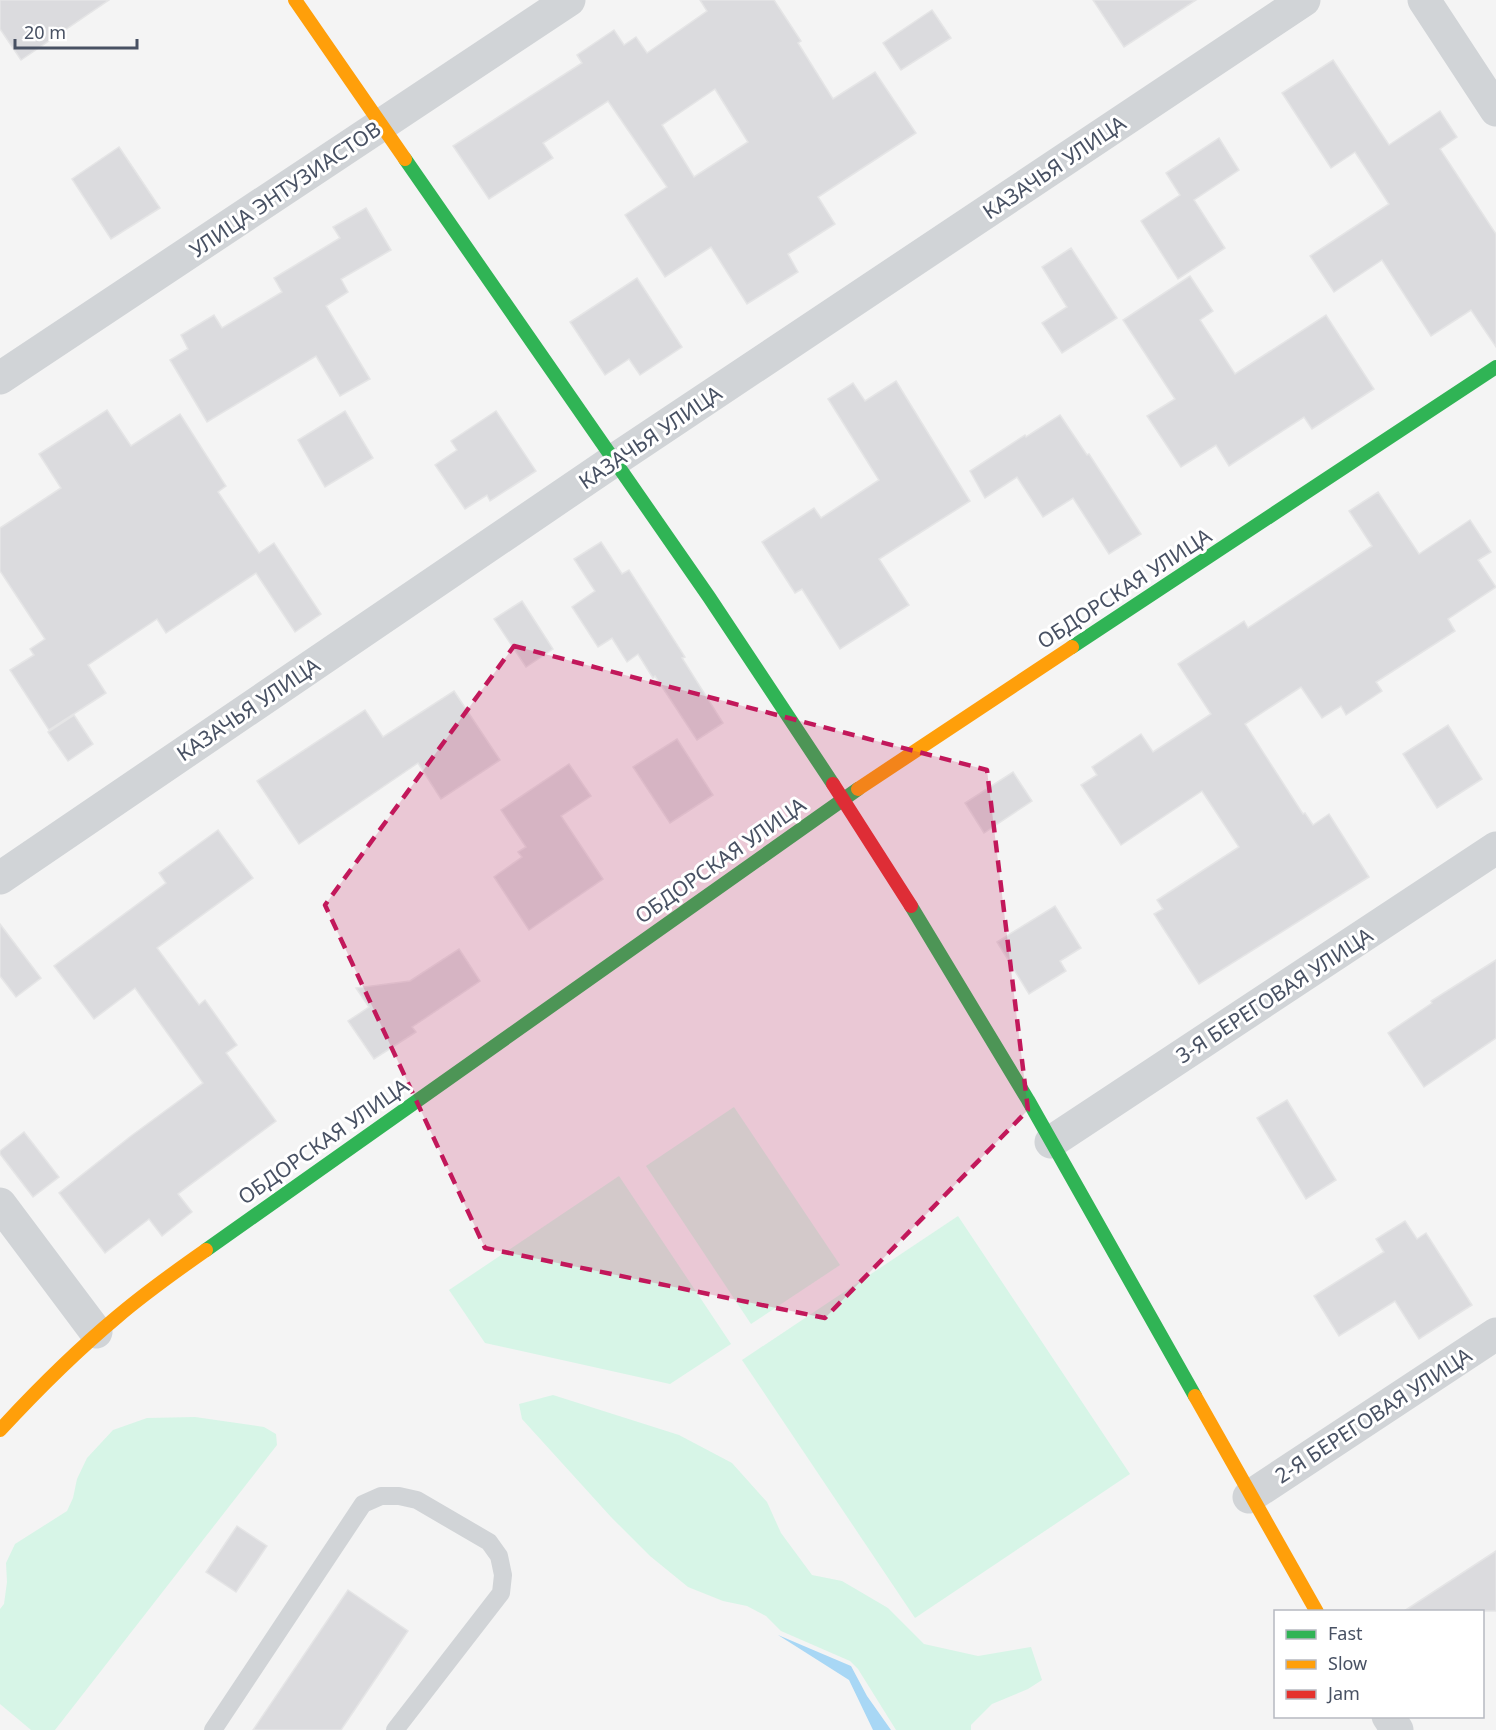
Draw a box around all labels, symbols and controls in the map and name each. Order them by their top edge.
scale bar [15,12,136,50]
text: 20 m [24,20,66,44]
street label: КАЗАЧЬЯ УЛИЦА [977,108,1132,225]
street label: УЛИЦА ЭНТУЗИАСТОВ [184,114,386,264]
street label: КАЗАЧЬЯ УЛИЦА [573,378,728,495]
street label: ОБДОРСКАЯ УЛИЦА [1032,521,1217,655]
street label: КАЗАЧЬЯ УЛИЦА [171,650,326,767]
street label: ОБДОРСКАЯ УЛИЦА [629,790,811,929]
street label: 3-Я БЕРЕГОВАЯ УЛИЦА [1170,921,1378,1069]
street label: ОБДОРСКАЯ УЛИЦА [232,1071,414,1210]
street label: 2-Я БЕРЕГОВАЯ УЛИЦА [1269,1341,1477,1489]
legend [1274,1610,1484,1718]
text: Fast [1328,1621,1363,1645]
text: Slow [1328,1651,1367,1675]
text: Jam [1326,1681,1360,1705]

